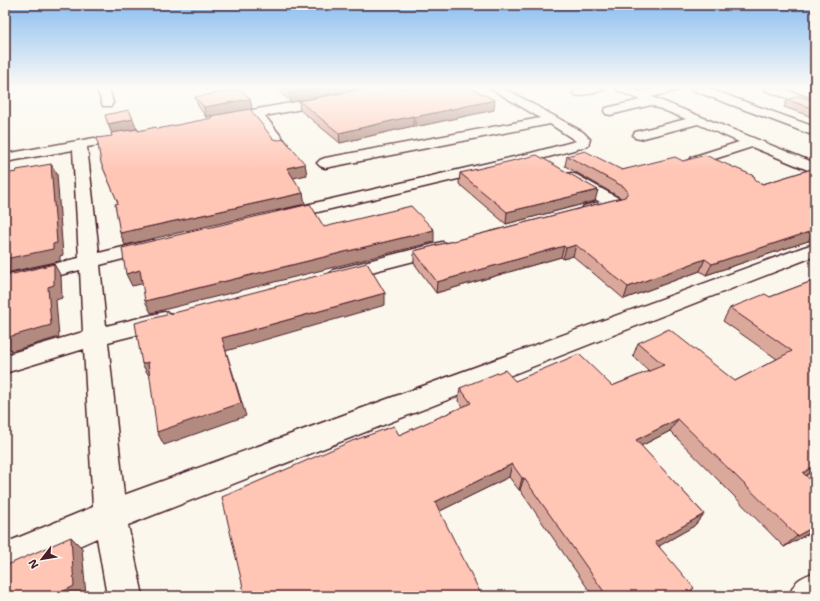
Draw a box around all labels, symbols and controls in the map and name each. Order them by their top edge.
north arrow [22,539,62,579]
text: N [25,556,43,571]

